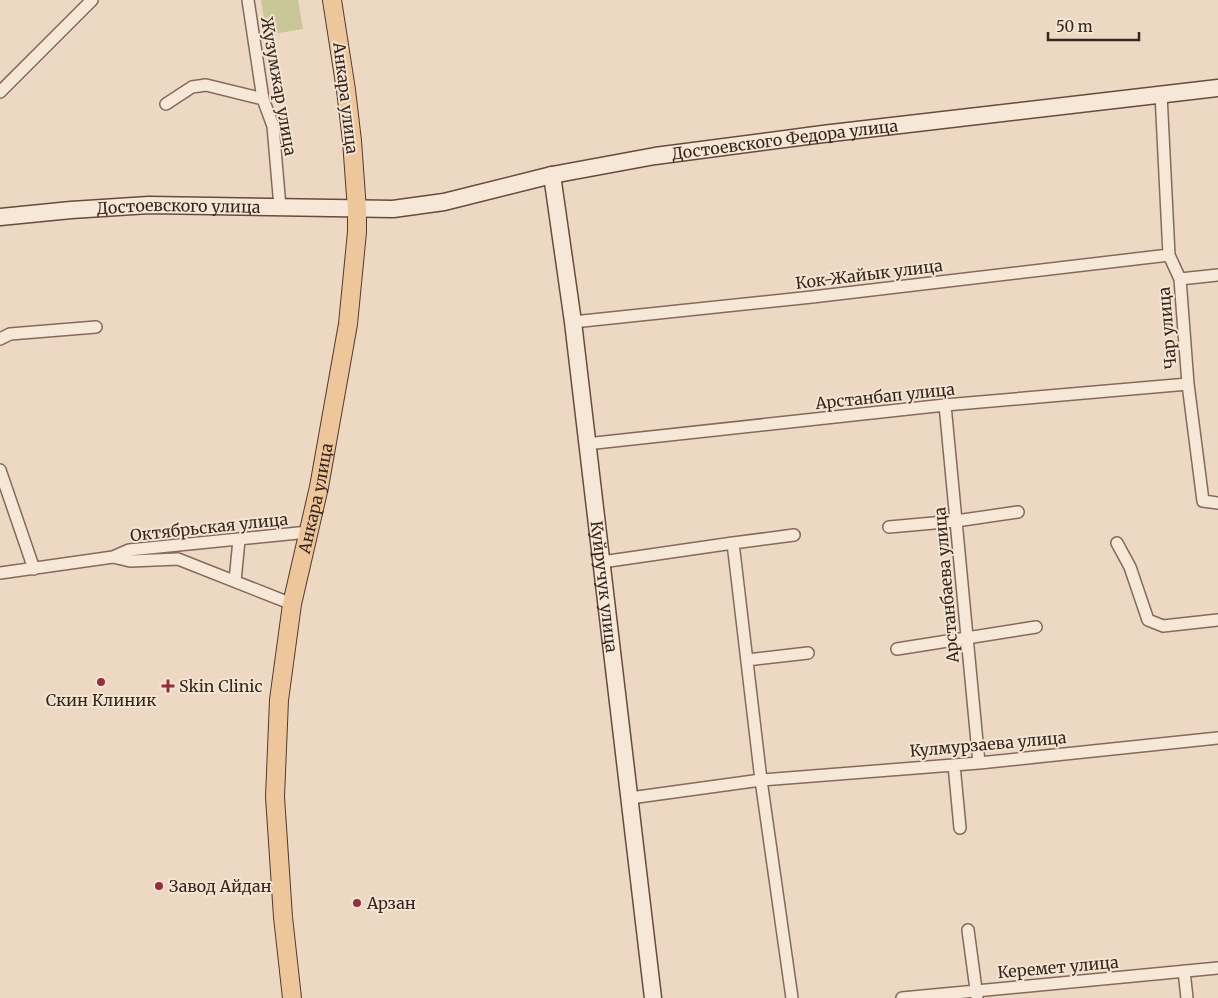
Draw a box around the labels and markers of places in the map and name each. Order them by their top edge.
marker: Скин Клиник [95,676,107,688]
place label: Skin Clinic [179,676,263,696]
marker: Skin Clinic [161,679,175,693]
place label: Скин Клиник [46,690,156,710]
place label: Завод Айдан [169,876,272,896]
marker: Завод Айдан [153,880,165,892]
place label: Арзан [366,893,416,913]
marker: Арзан [351,897,363,909]

